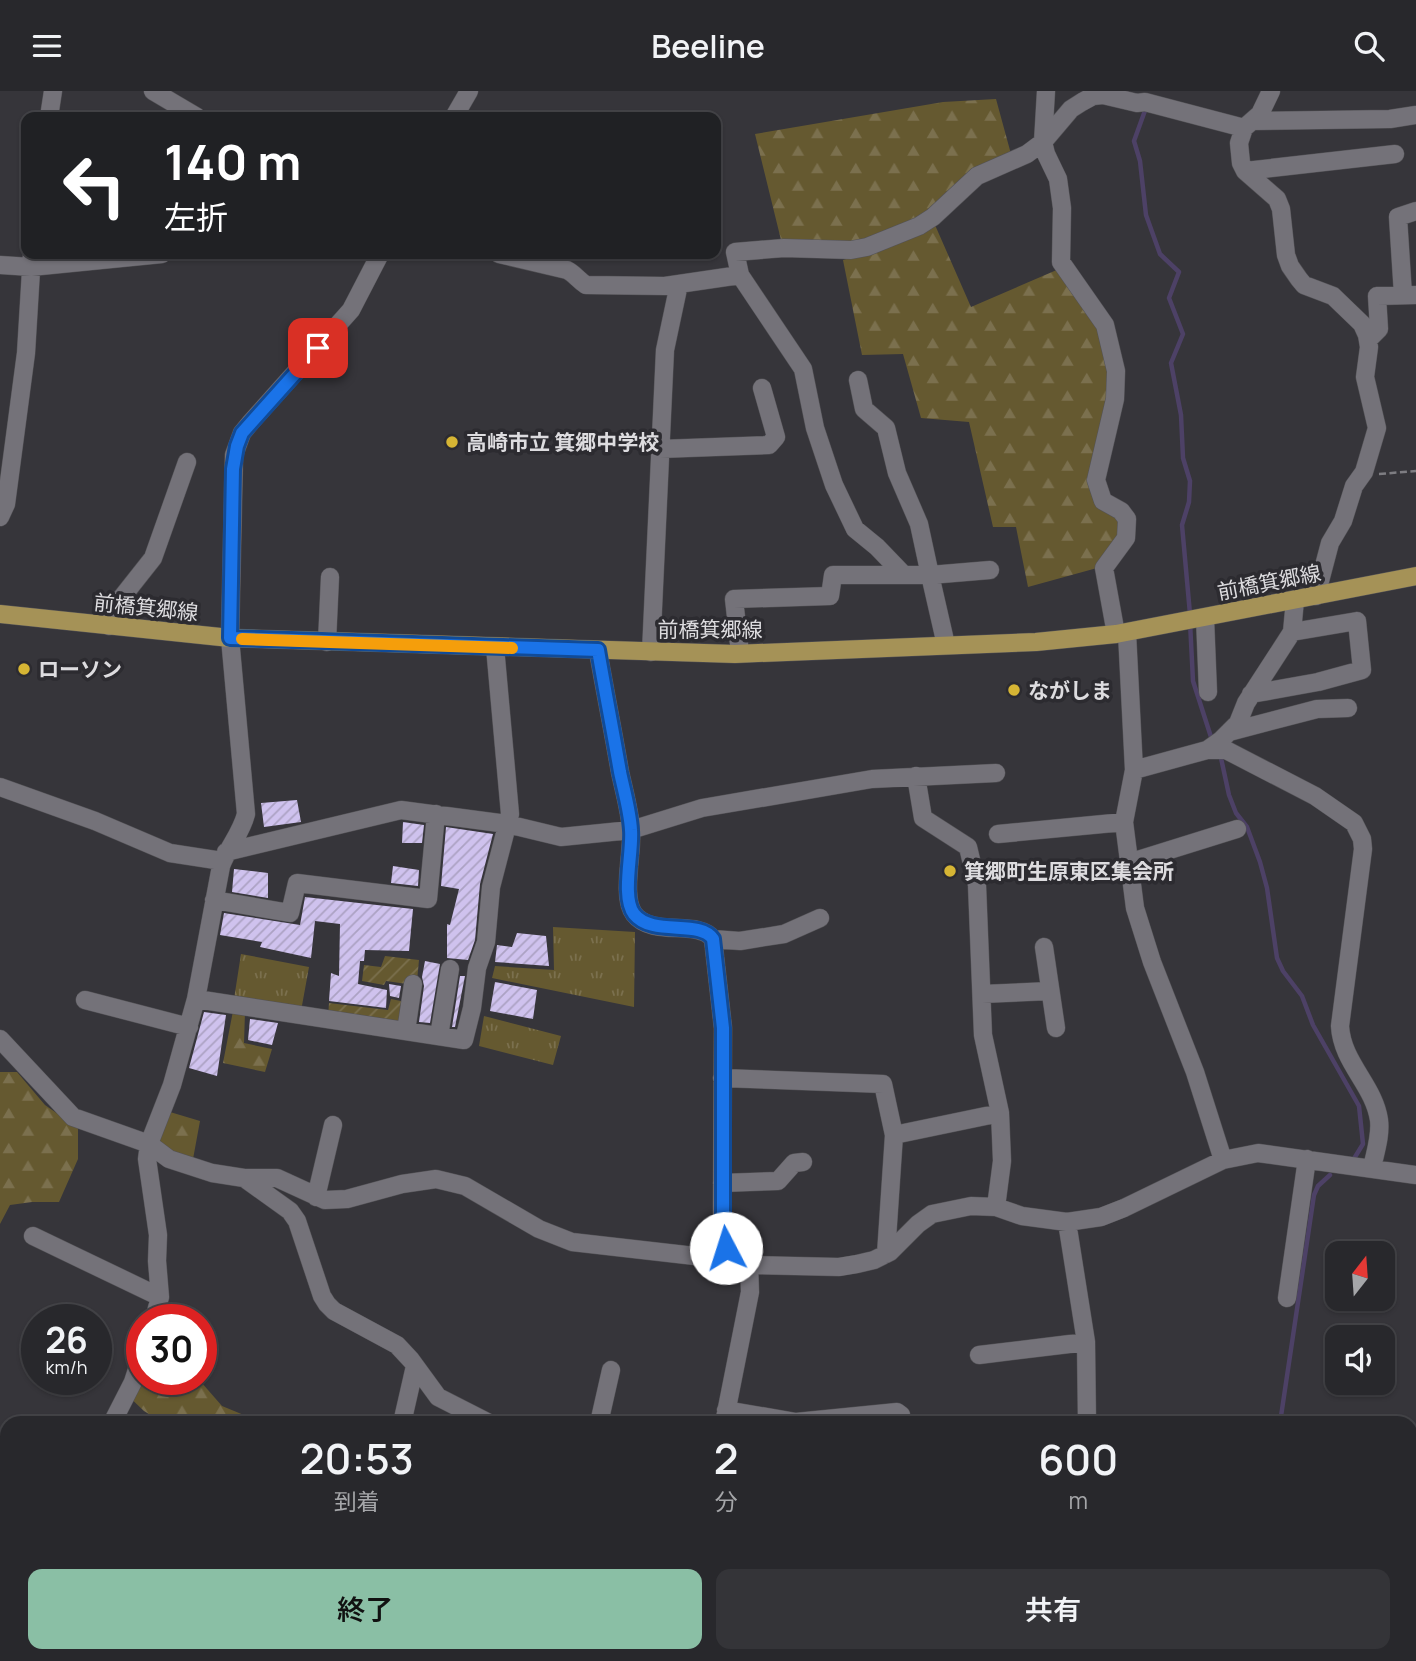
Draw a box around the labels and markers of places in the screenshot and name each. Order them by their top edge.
pin [288,318,348,378]
place label: 高崎市立 箕郷中学校 [466,428,659,456]
marker: 高崎市立 箕郷中学校 [444,434,460,450]
place label: ローソン [38,655,122,683]
marker: ローソン [16,661,32,677]
place label: ながしま [1028,676,1112,704]
marker: ながしま [1006,682,1022,698]
place label: 箕郷町生原東区集会所 [964,857,1174,885]
marker: 箕郷町生原東区集会所 [942,863,958,879]

